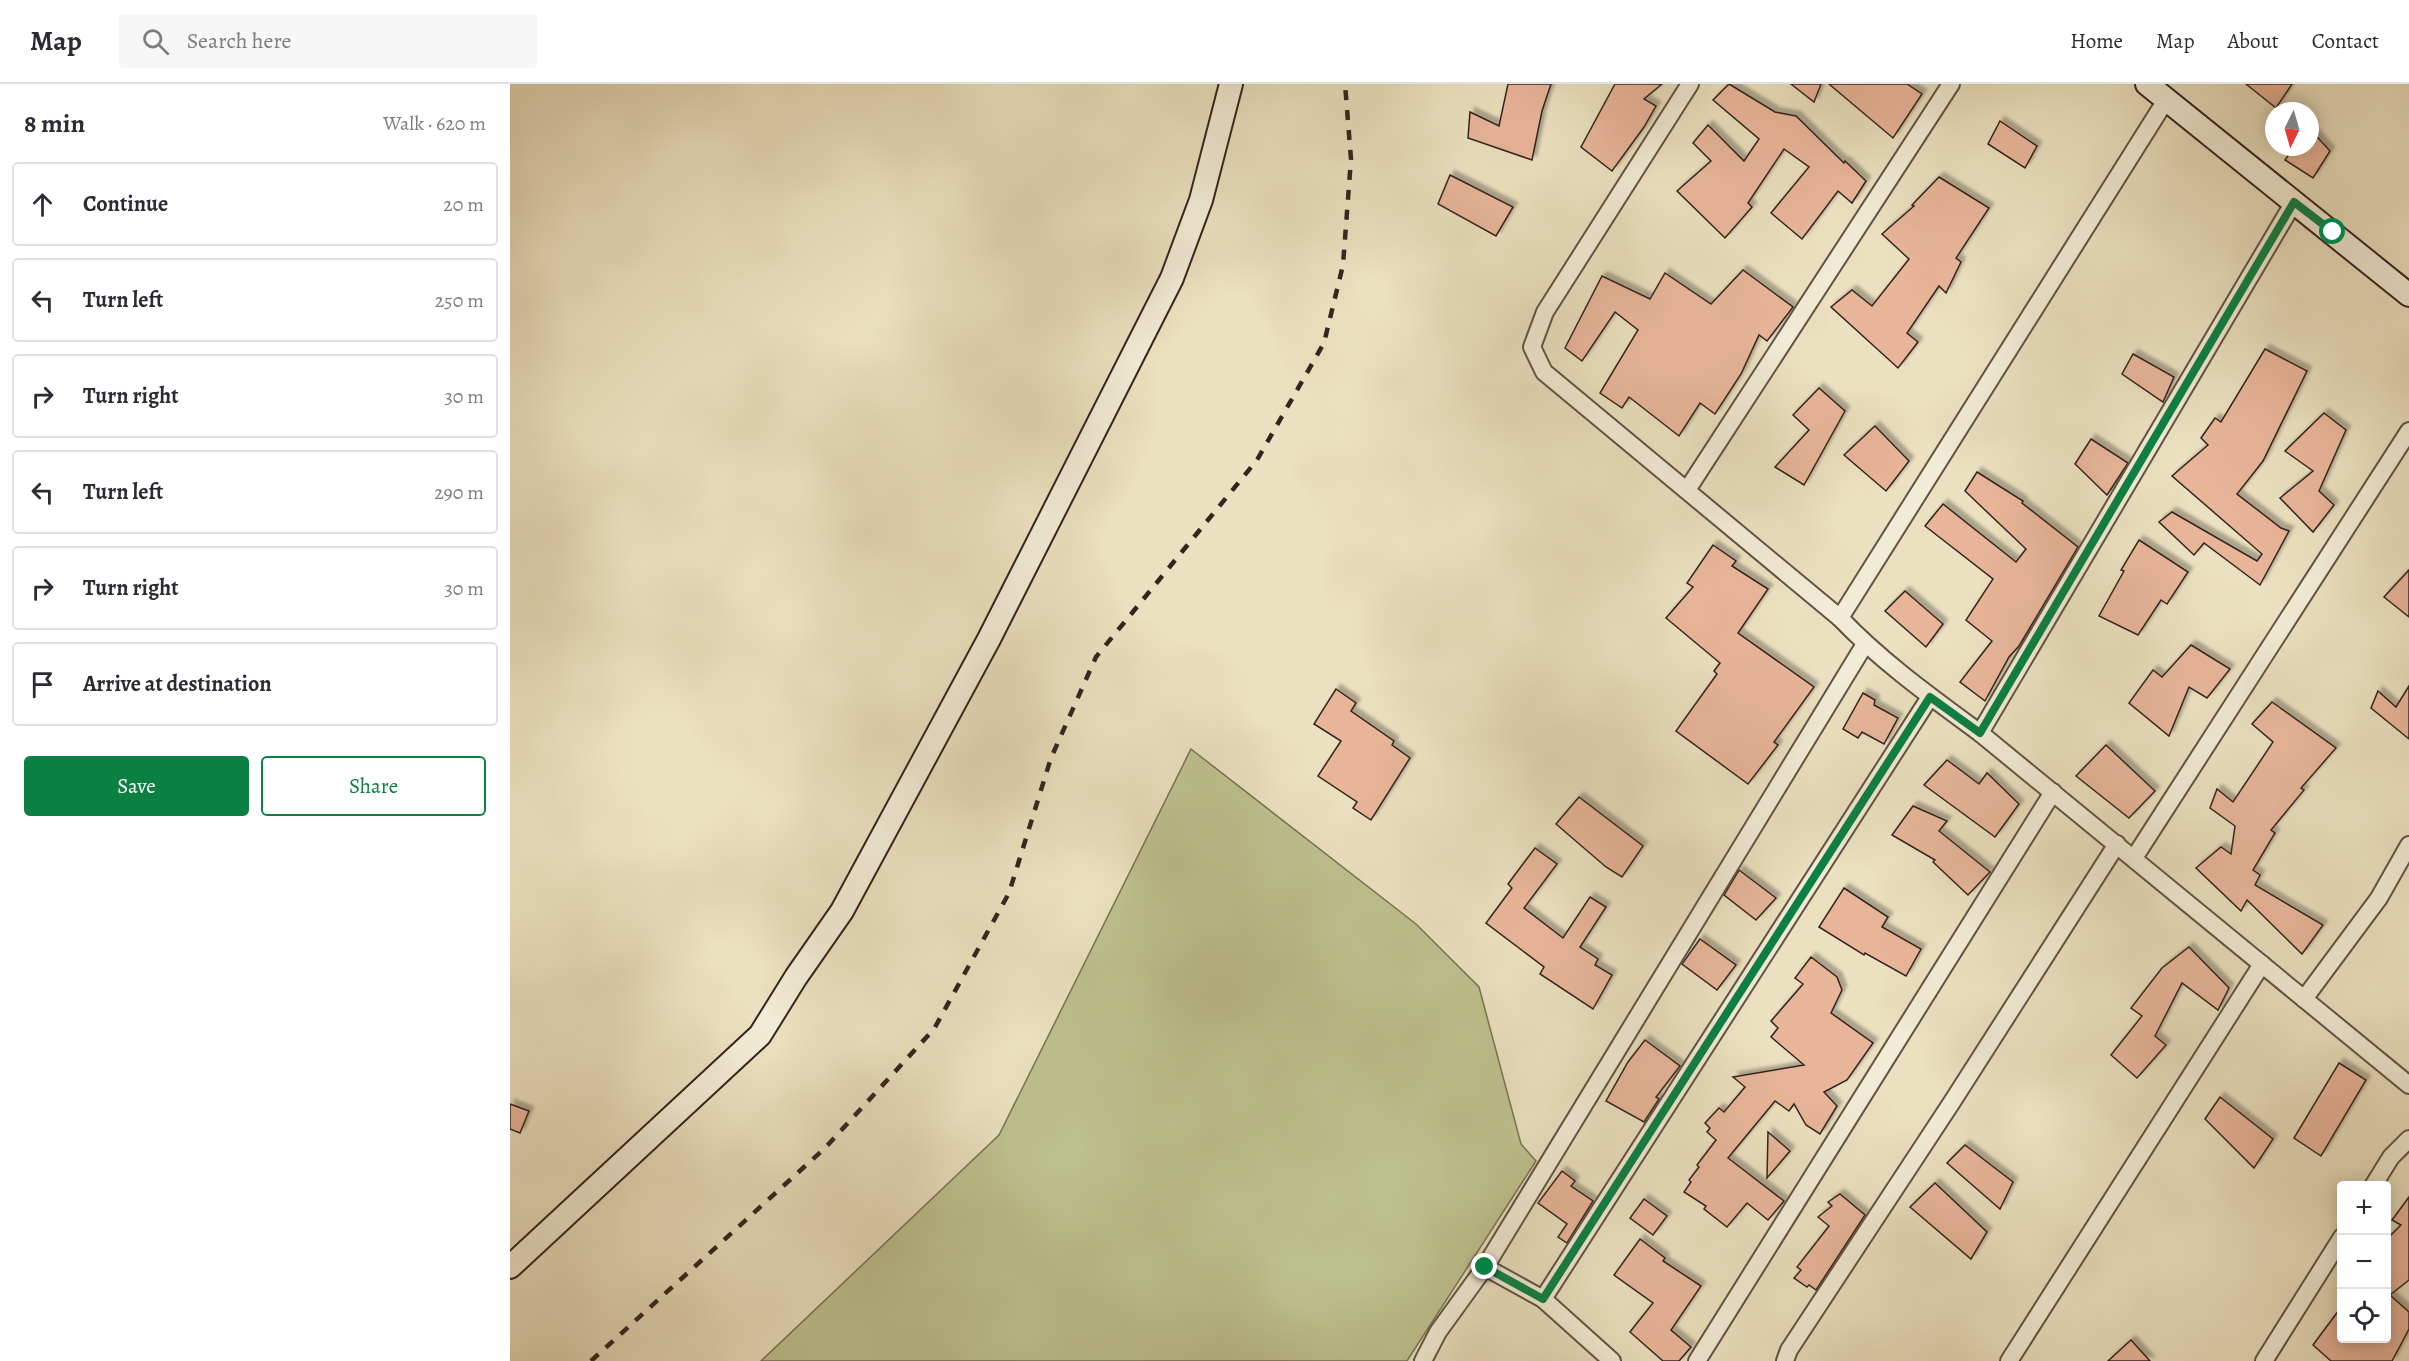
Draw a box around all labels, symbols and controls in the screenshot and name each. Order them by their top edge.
search box [118,14,538,68]
text: Map [30,22,82,60]
icon: search [139,25,172,58]
text: Search here [187,26,291,56]
text: Home [2070,27,2123,55]
text: Map [2156,27,2194,55]
text: About [2227,27,2279,55]
text: Contact [2312,27,2379,55]
north arrow [2265,102,2319,156]
text: 8 min [24,106,85,141]
text: Walk · 620 m [383,110,486,137]
icon: ahead [26,188,59,221]
text: Continue [83,189,168,219]
text: 20 m [443,191,484,218]
route start [2319,218,2345,244]
icon: left [26,284,59,317]
text: Turn left [83,285,163,315]
text: 250 m [435,287,484,314]
icon: right [26,380,59,413]
text: Turn right [83,381,179,411]
text: 30 m [444,383,484,410]
icon: left [26,476,59,509]
text: Turn left [83,477,163,507]
text: 290 m [434,479,484,506]
icon: right [26,572,59,605]
text: Turn right [83,573,179,603]
text: 30 m [444,575,484,602]
icon: arrive [26,668,59,701]
text: Arrive at destination [83,669,272,699]
button: Save [24,756,249,816]
button: Share [261,756,486,816]
map controls [2337,1181,2391,1343]
button: + [2337,1181,2391,1235]
button: − [2337,1235,2391,1289]
route end [1471,1253,1497,1279]
button: locate [2337,1289,2391,1343]

